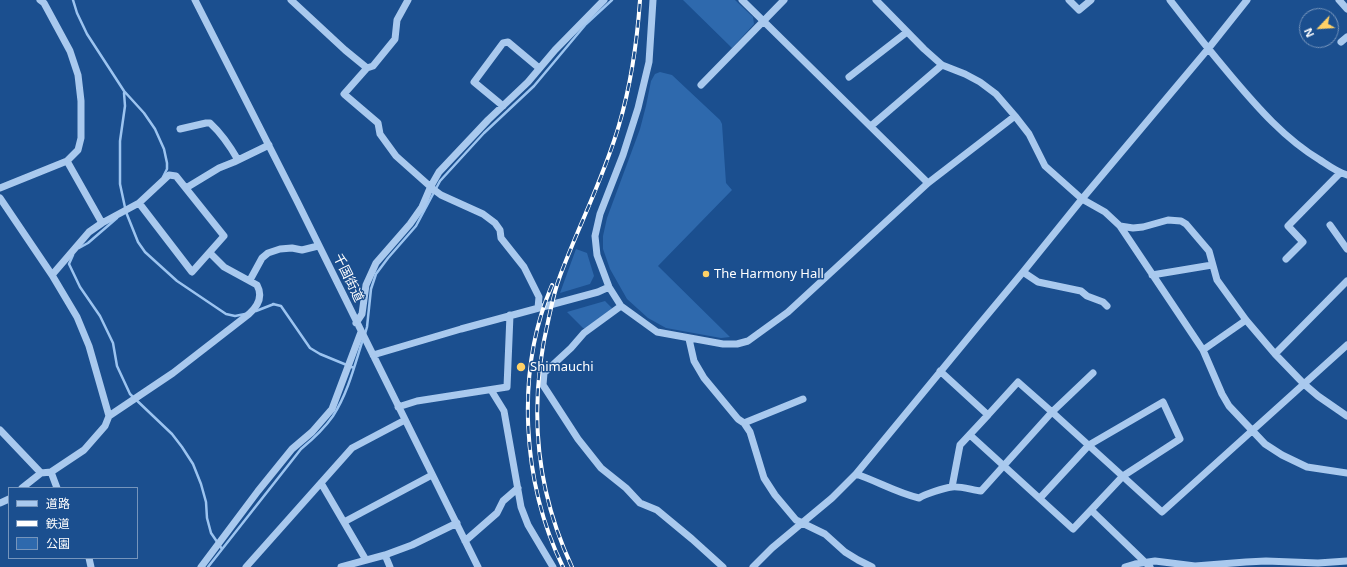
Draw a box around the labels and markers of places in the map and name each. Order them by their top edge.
place label: The Harmony Hall [714,266,824,282]
marker: The Harmony Hall [701,269,711,279]
place label: Shimauchi [530,359,594,375]
marker: Shimauchi [515,361,527,373]

